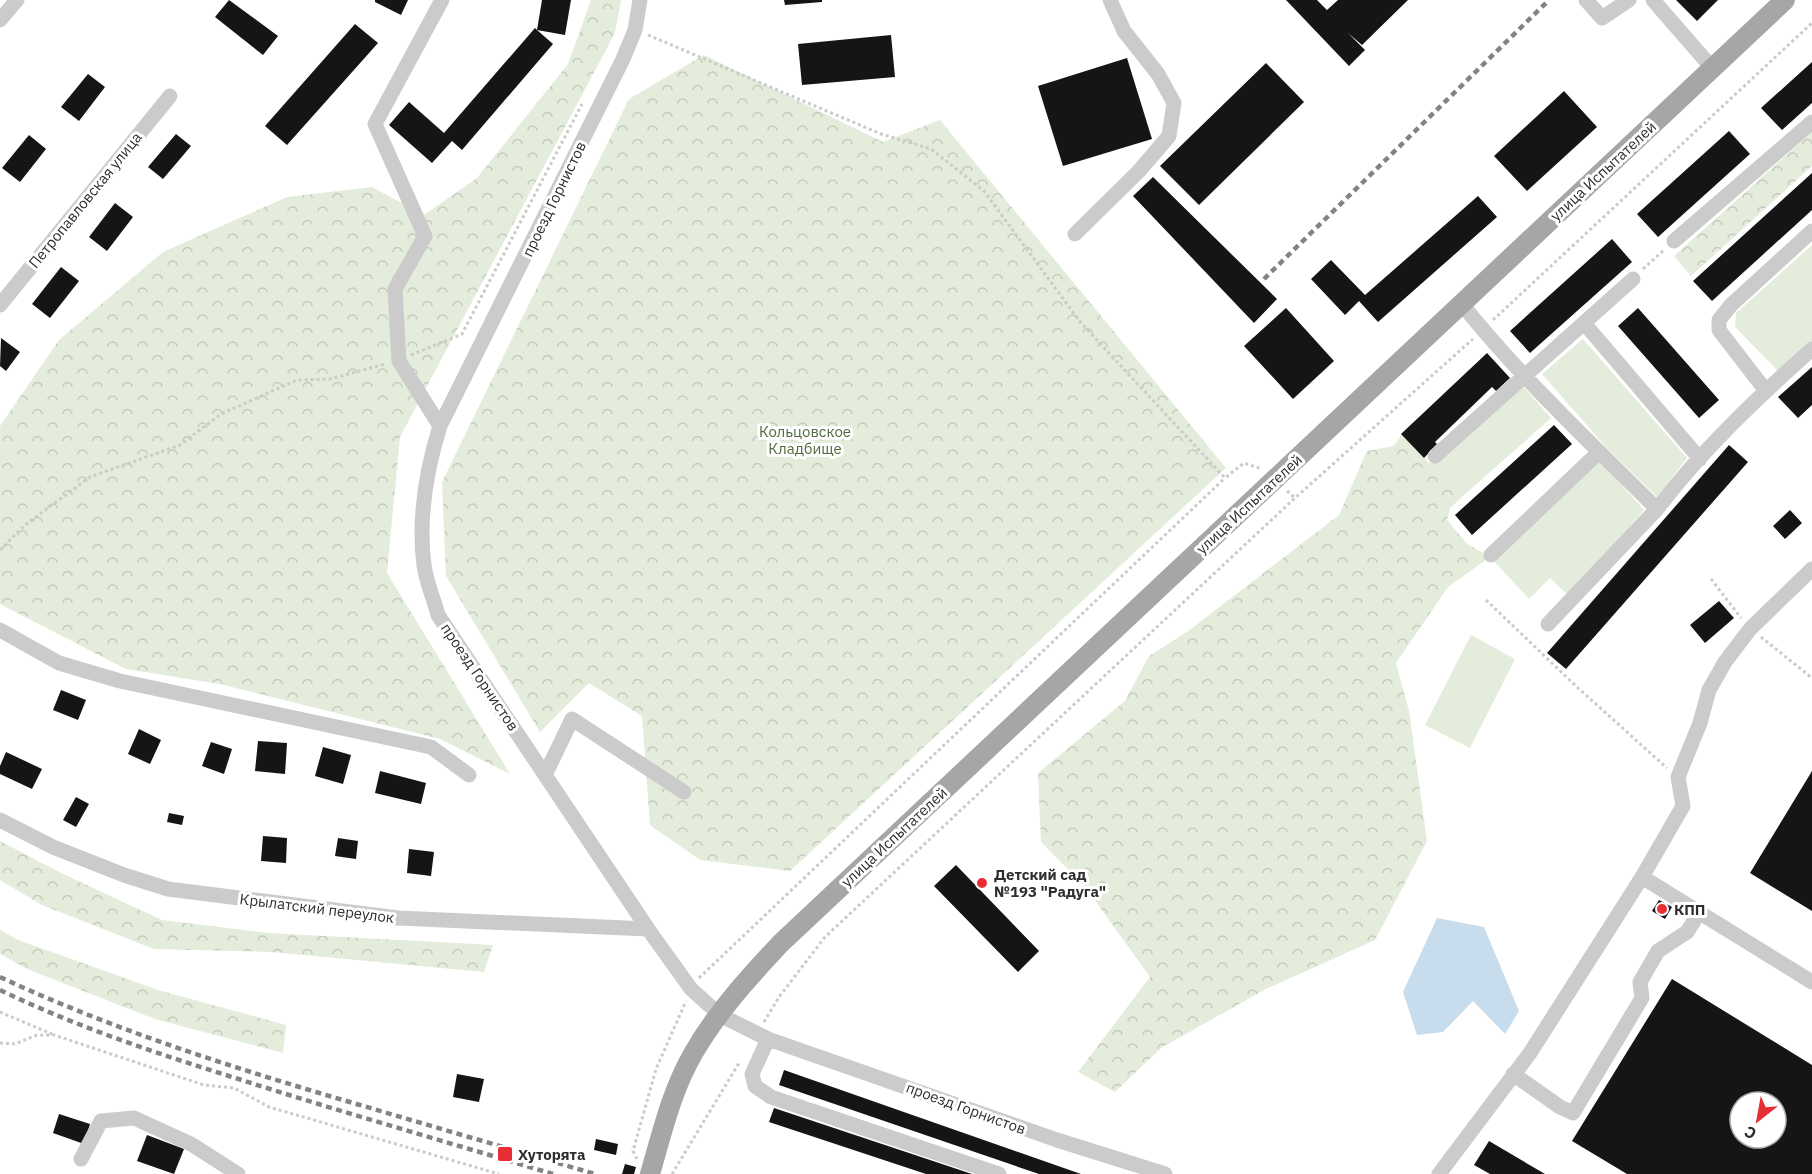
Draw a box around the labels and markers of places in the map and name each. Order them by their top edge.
place label: Детский сад №193 "Радуга" [994,865,1106,901]
marker: Детский сад №193 "Радуга" [975,876,989,890]
place label: КПП [1674,900,1705,919]
marker: КПП [1655,902,1669,916]
marker: Хуторята [496,1145,514,1163]
place label: Хуторята [518,1145,586,1164]

